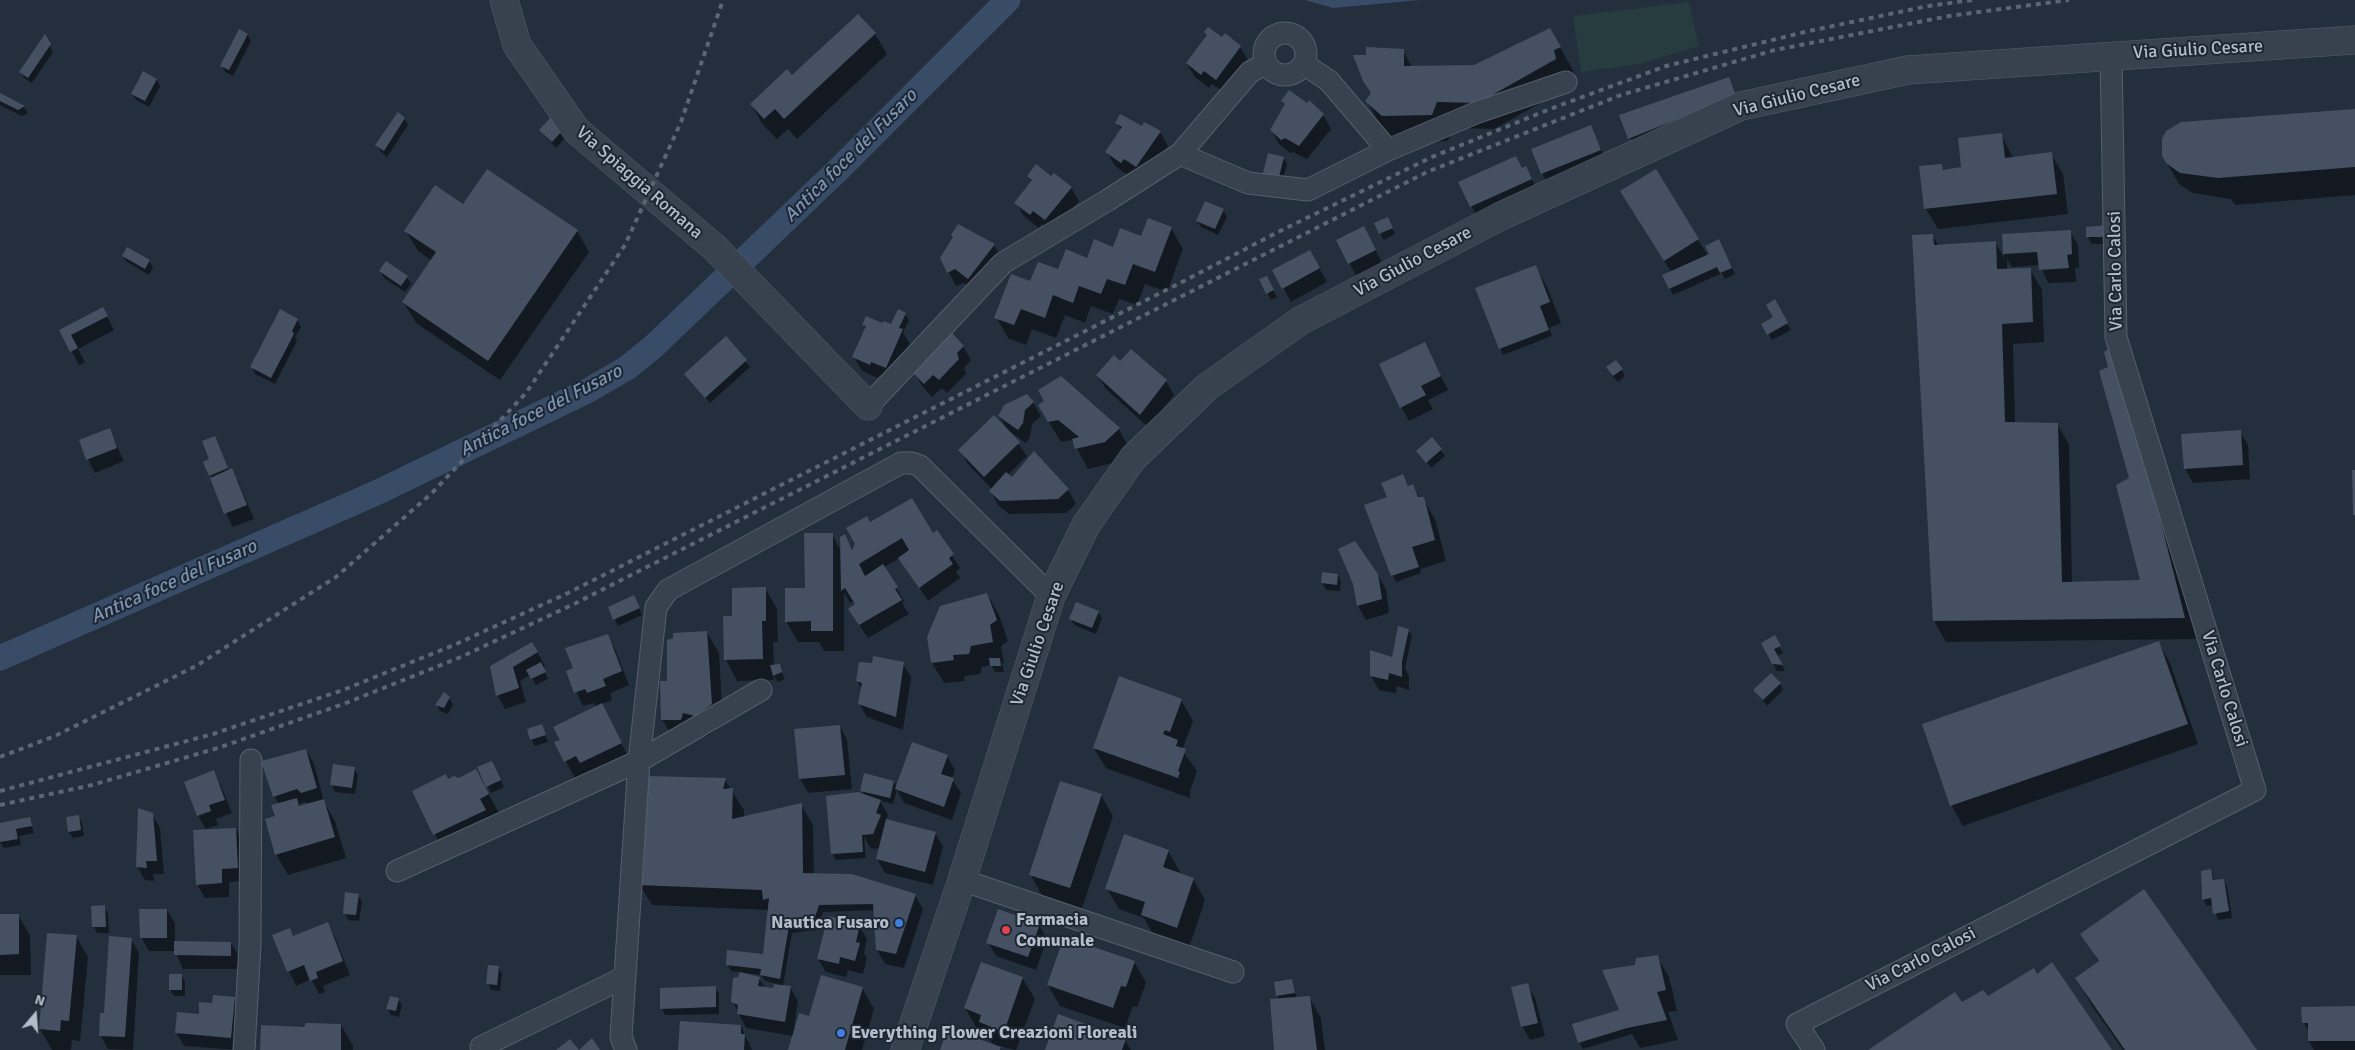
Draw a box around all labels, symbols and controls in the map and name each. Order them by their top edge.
street label: Via Giulio Cesare [2133,36,2263,64]
street label: Via Giulio Cesare [1731,70,1863,122]
water label: Antica foce del Fusaro [780,85,922,227]
street label: Via Spiaggia Romana [571,122,707,244]
street label: Via Carlo Calosi [2104,211,2128,331]
street label: Via Giulio Cesare [1351,222,1475,302]
water label: Antica foce del Fusaro [456,360,626,462]
water label: Antica foce del Fusaro [88,535,260,629]
street label: Via Giulio Cesare [1007,579,1069,709]
street label: Via Carlo Calosi [2196,628,2252,750]
place label: Farmacia Comunale [1016,909,1094,952]
place label: Nautica Fusaro [771,912,889,934]
marker: Nautica Fusaro [893,917,905,929]
street label: Via Carlo Calosi [1862,923,1980,997]
marker: Farmacia Comunale [1000,924,1012,936]
north arrow [10,990,60,1040]
text: N [33,991,47,1010]
place label: Everything Flower Creazioni Floreali [851,1022,1137,1044]
marker: Everything Flower Creazioni Floreali [835,1027,847,1039]

